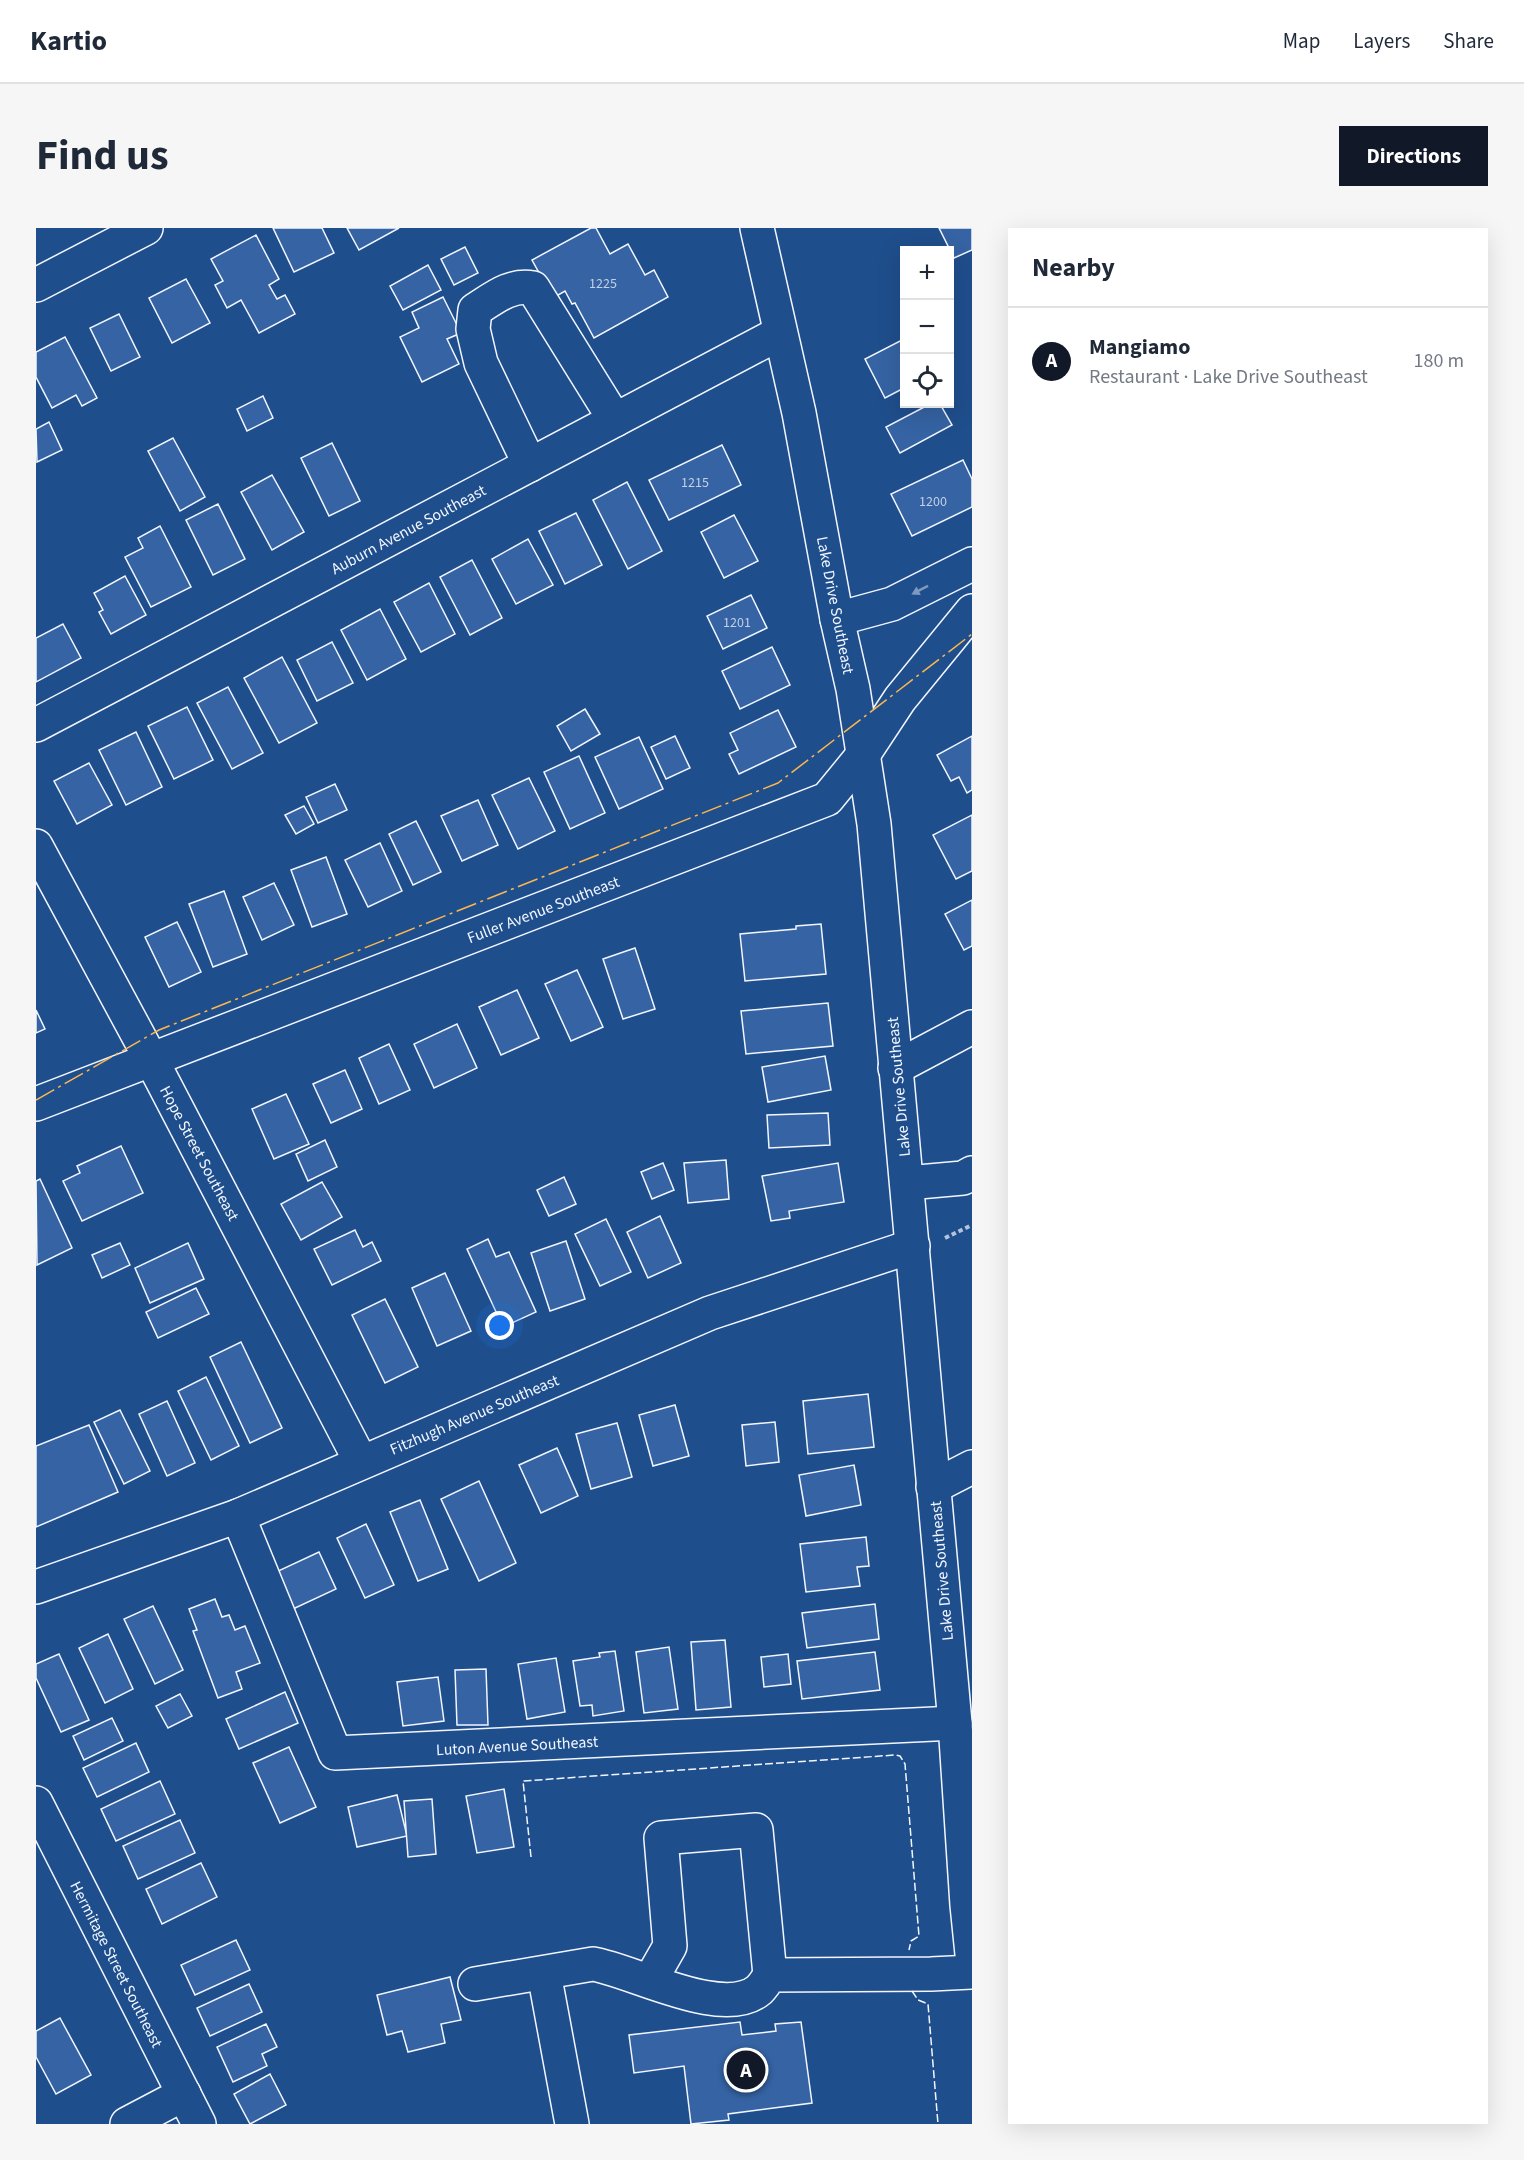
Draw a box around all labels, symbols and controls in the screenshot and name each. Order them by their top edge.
text: Kartio [30,21,107,61]
text: Map [1283,26,1320,56]
text: Layers [1353,26,1410,56]
text: Share [1443,26,1494,56]
text: Find us [36,126,169,186]
button: Directions [1339,126,1488,186]
map controls [900,246,954,408]
button: + [900,246,954,300]
text: Nearby [1032,249,1115,286]
house number: 1225 [589,274,617,294]
button: − [900,300,954,354]
text: Mangiamo [1089,331,1190,363]
text: A [1046,347,1057,375]
text: 180 m [1414,347,1464,375]
button: locate [900,354,954,408]
text: Restaurant · Lake Drive Southeast [1089,363,1368,391]
house number: 1215 [681,473,709,493]
street label: Auburn Avenue Southeast [327,479,490,580]
house number: 1200 [919,492,947,512]
street label: Lake Drive Southeast [811,534,859,677]
one-way arrow [911,586,928,595]
house number: 1201 [723,613,751,633]
street label: Fuller Avenue Southeast [464,871,623,949]
street label: Lake Drive Southeast [882,1016,916,1158]
street label: Hope Street Southeast [154,1082,244,1225]
your location [485,1311,514,1340]
street label: Fitzhugh Avenue Southeast [387,1369,563,1461]
street label: Lake Drive Southeast [925,1500,959,1642]
street label: Luton Avenue Southeast [435,1731,599,1761]
street label: Hermitage Street Southeast [65,1877,168,2052]
pin: A [726,2048,766,2092]

